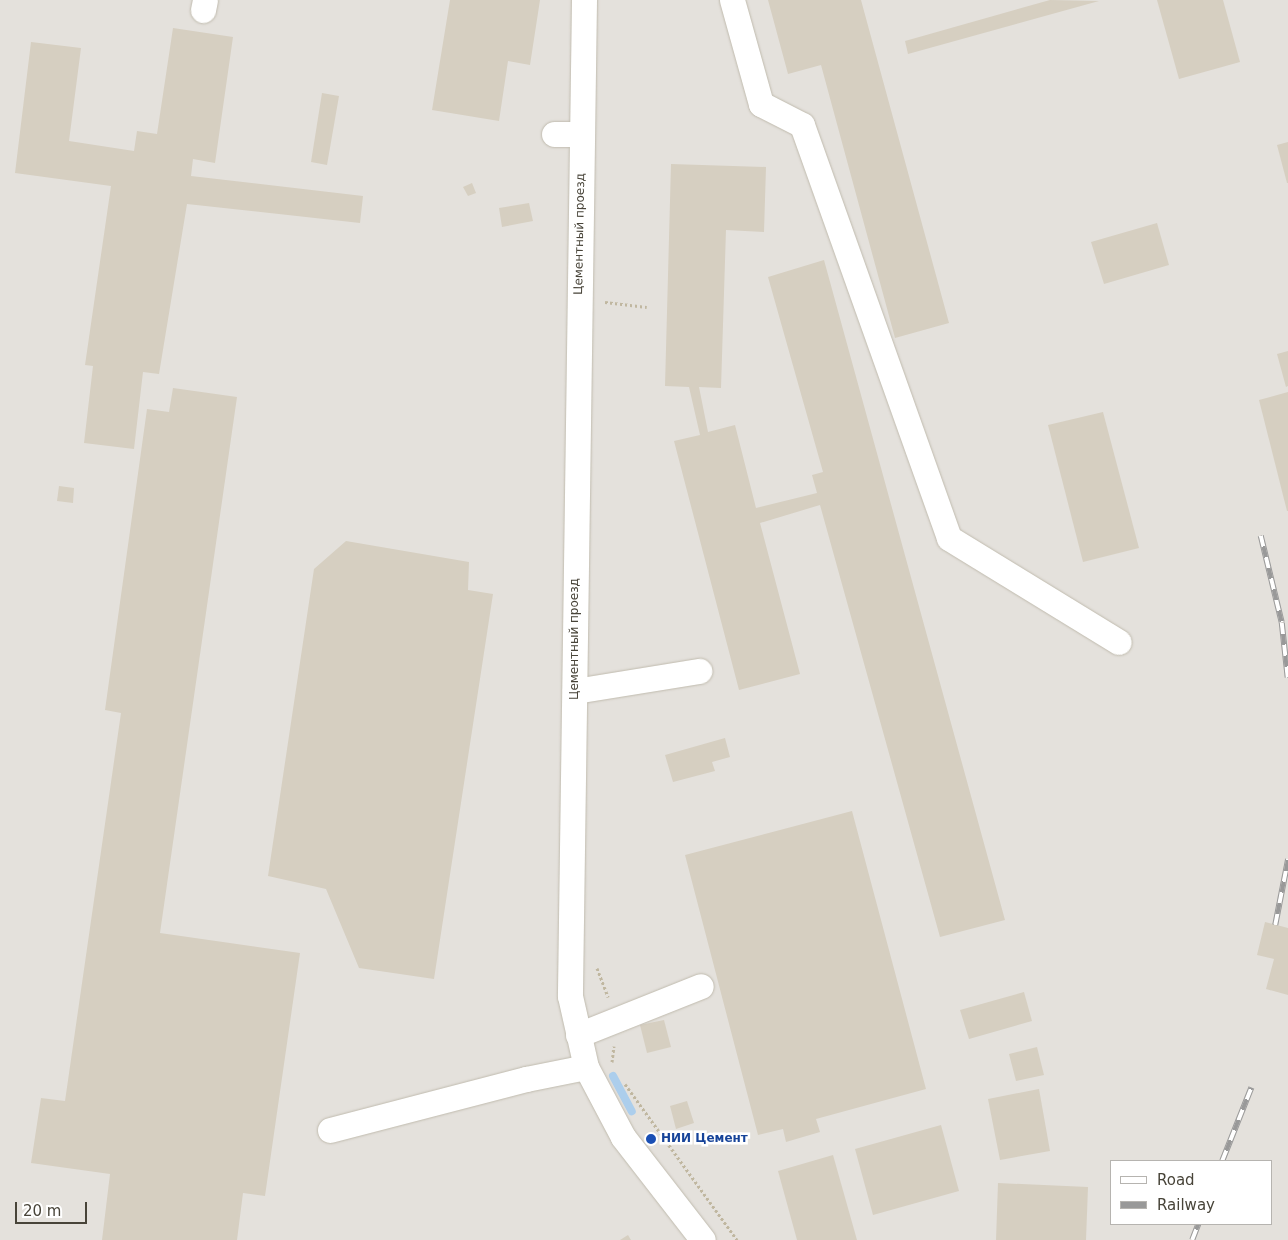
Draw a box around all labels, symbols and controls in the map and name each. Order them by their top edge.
street label: Цементный проезд [572,173,588,295]
street label: Цементный проезд [568,578,582,700]
place label: НИИ Цемент [661,1132,748,1146]
marker: НИИ Цемент [645,1133,657,1145]
legend [1110,1160,1273,1225]
text: Road [1157,1171,1195,1189]
scale bar [18,1192,90,1224]
text: Railway [1157,1196,1215,1214]
text: 20 m [23,1202,61,1220]

